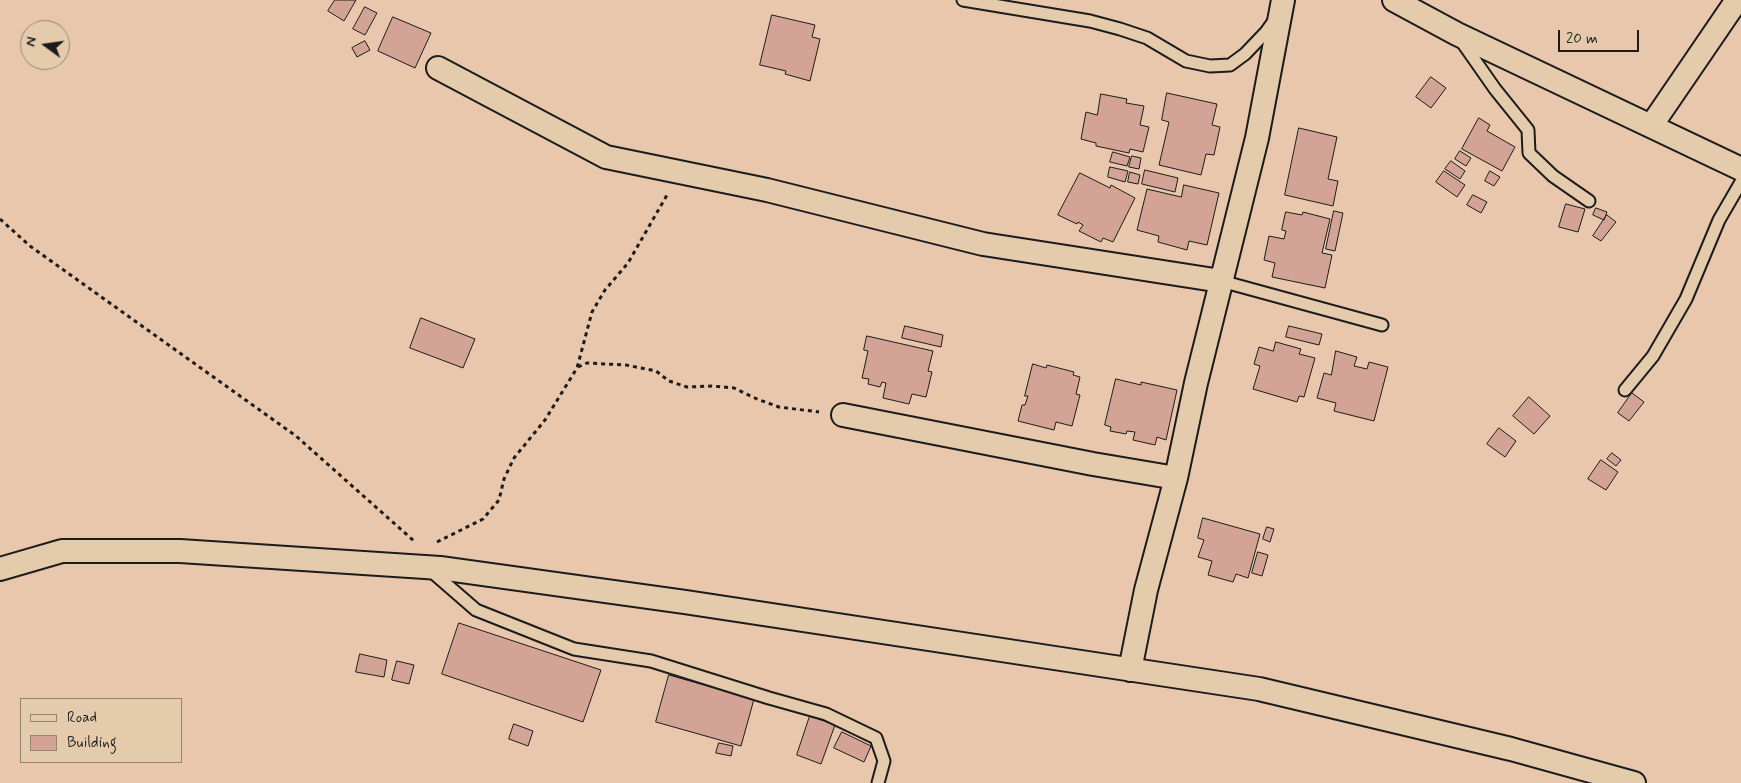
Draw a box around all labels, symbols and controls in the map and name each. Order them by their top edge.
north arrow [20,20,70,70]
scale bar [1561,20,1642,52]
text: 20 m [1566,29,1598,49]
text: N [22,35,41,48]
legend [20,698,182,763]
text: Road [67,708,97,728]
text: Building [67,733,117,753]

